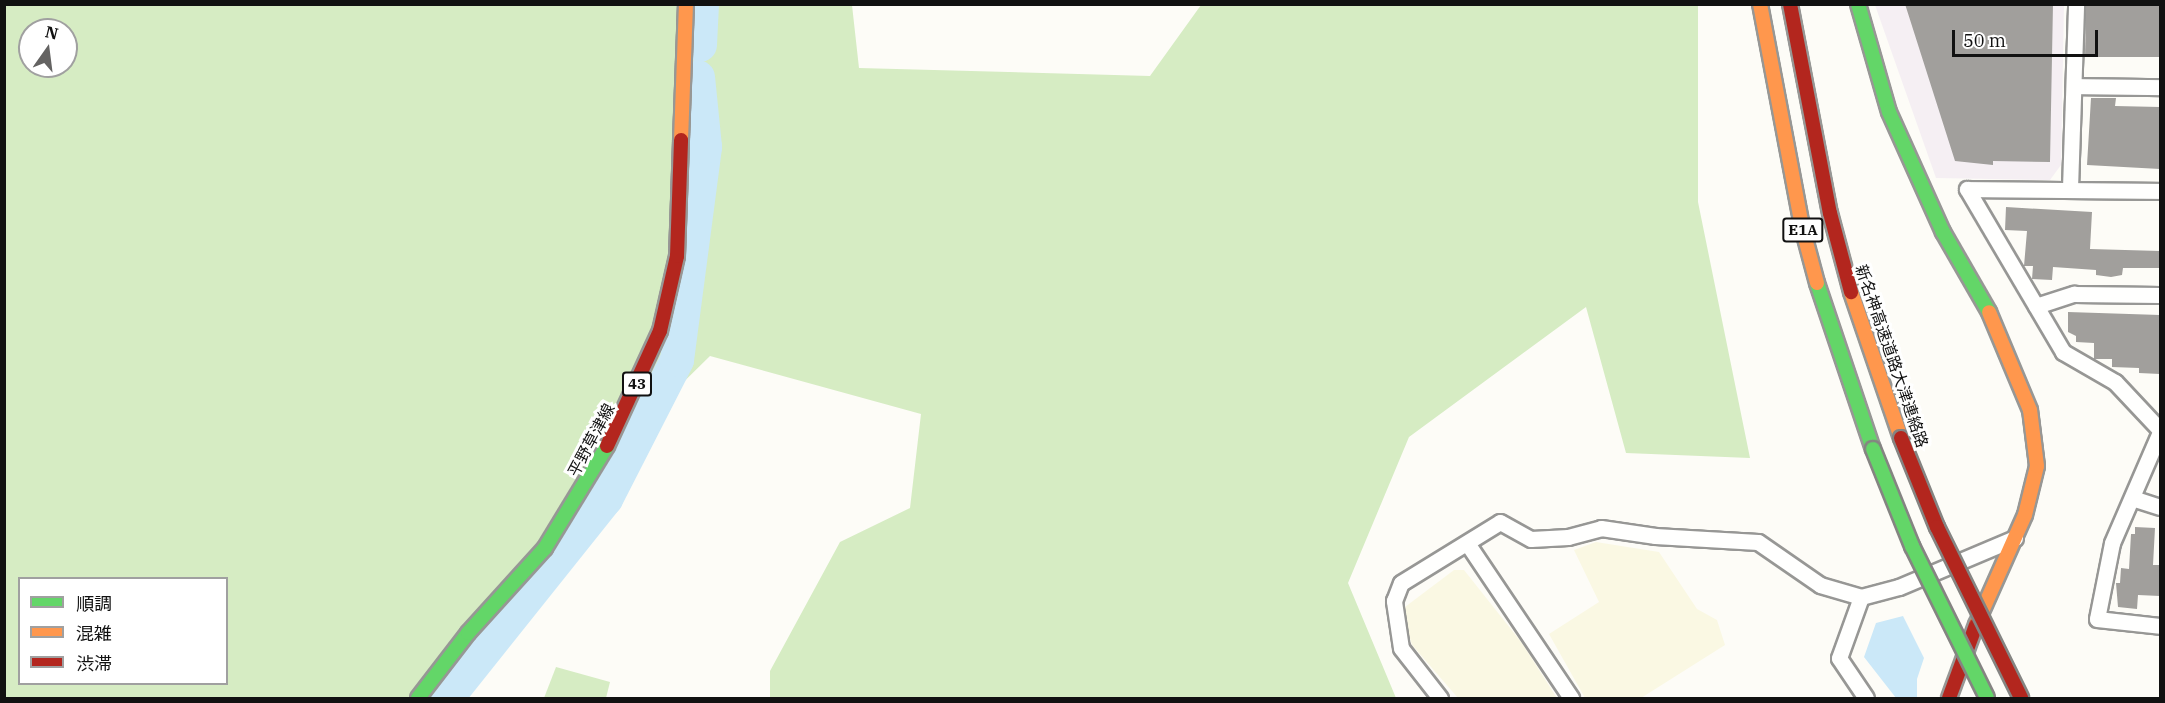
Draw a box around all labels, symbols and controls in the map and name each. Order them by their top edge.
north arrow [18,18,78,78]
scale bar [1955,18,2100,56]
text: N [43,21,60,44]
text: 50 m [1963,29,2006,52]
road number: E1A [1782,218,1824,242]
street label: 新名神高速道路大津連絡路 [1852,262,1932,450]
road number: 43 [622,372,652,396]
street label: 平野草津線 [564,400,618,480]
legend [18,577,228,685]
text: 順調 [76,592,112,615]
text: 混雑 [76,622,112,645]
text: 渋滞 [76,652,112,675]

